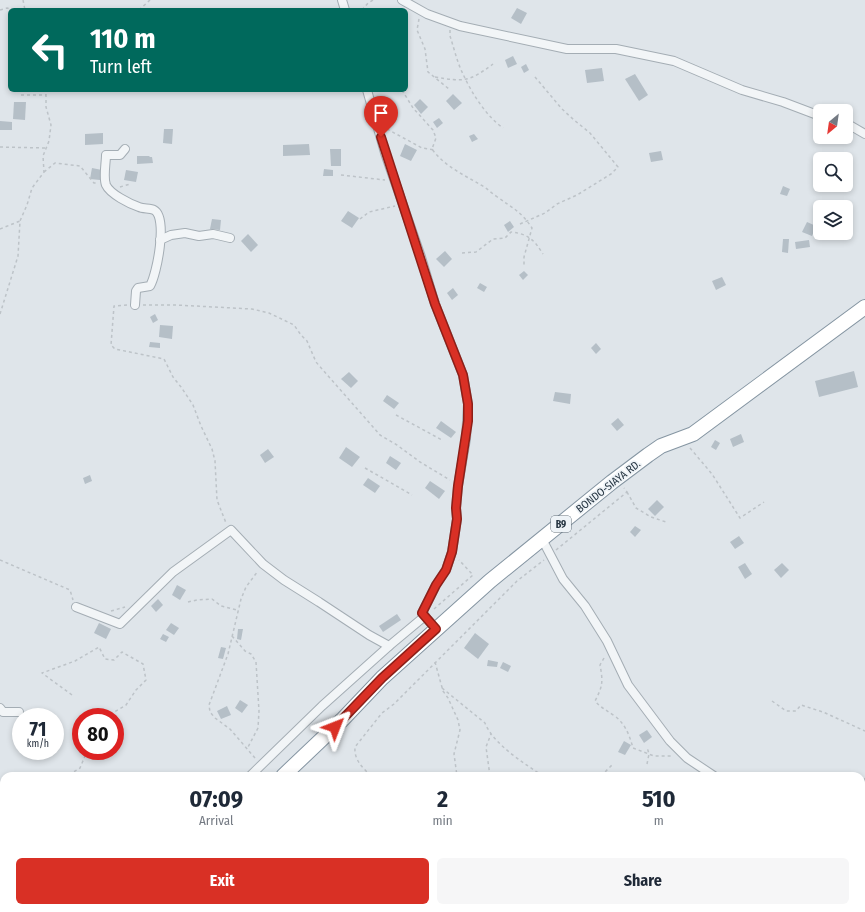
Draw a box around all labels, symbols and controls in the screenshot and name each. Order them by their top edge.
text: 110 m [90,22,156,55]
icon: left [24,24,76,76]
text: Turn left [90,56,152,78]
pin [364,96,398,137]
icon: arrive [370,102,392,124]
north arrow [813,104,853,144]
map controls [813,104,853,240]
button: search [813,152,853,192]
button: layers [813,200,853,240]
street label: BONDO-SIAYA RD. [574,457,643,516]
road number: B9 [551,516,571,532]
position arrow [314,706,356,748]
speed limit sign: 80 [72,708,124,760]
text: 71 [30,717,46,741]
text: km/h [27,738,49,750]
text: 07:09 [189,785,243,813]
text: 2 [437,785,448,813]
text: 510 [642,785,676,813]
text: Arrival [199,813,233,828]
text: min [432,813,453,828]
text: m [654,813,664,828]
button: Exit [16,858,429,904]
button: Share [437,858,849,904]

